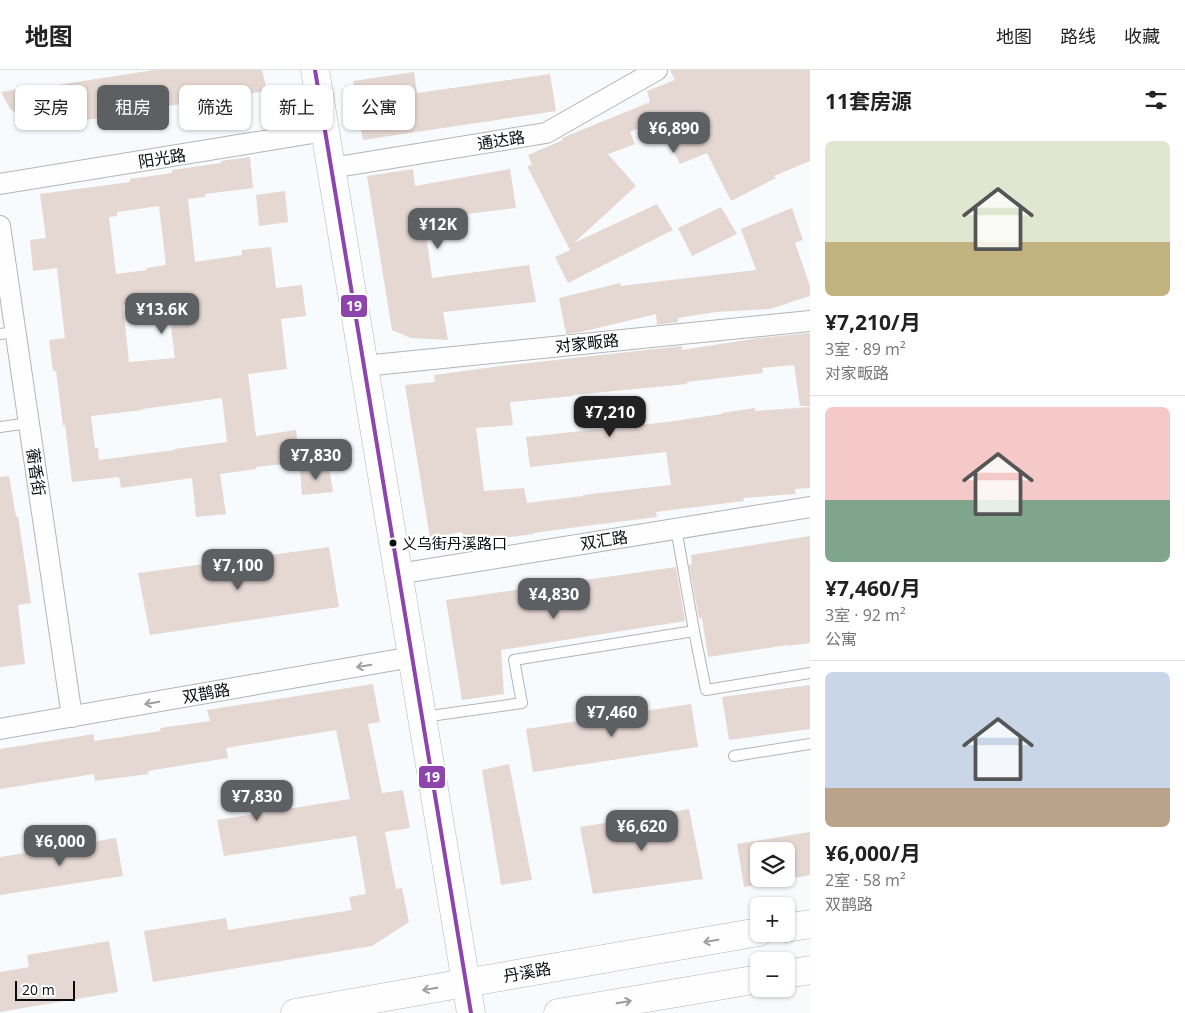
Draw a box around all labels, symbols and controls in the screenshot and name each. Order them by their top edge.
text: 地图 [25,19,73,52]
text: 地图 [996,24,1032,48]
text: 路线 [1060,24,1096,48]
text: 收藏 [1124,24,1160,48]
chip: 买房 [15,85,87,130]
chip: 租房 [97,85,169,130]
chip: 筛选 [179,85,251,130]
chip: 新上 [261,85,333,130]
chip: 公寓 [343,85,415,130]
icon: filters [1142,86,1170,114]
text: 11套房源 [825,87,912,115]
pin: ¥6,890 [633,112,715,154]
text: ¥6,890 [649,117,699,139]
street label: 通达路 [476,125,526,155]
street label: 阳光路 [137,143,187,173]
icon: home [953,174,1043,264]
pin: ¥12K [408,208,468,250]
text: ¥12K [419,213,457,235]
pin: ¥13.6K [121,292,203,335]
line badge: 19 [340,294,368,318]
text: 19 [346,296,362,315]
text: ¥13.6K [136,298,188,320]
text: ¥7,210/月 [825,308,921,336]
street label: 对家畈路 [554,329,620,357]
text: 3室 · 89 m² [825,338,906,360]
text: 对家畈路 [825,362,889,384]
pin: ¥7,210 [569,396,651,438]
text: ¥7,210 [585,401,635,423]
pin: ¥7,830 [275,438,357,481]
icon: home [953,439,1043,529]
text: ¥7,830 [291,444,341,466]
street label: 蘅香街 [22,447,50,497]
street label: 双汇路 [579,525,629,555]
place label: 义乌街丹溪路口 [402,533,507,553]
marker: 义乌街丹溪路口 [388,538,398,548]
pin: ¥7,100 [197,548,279,591]
text: ¥7,100 [213,554,263,576]
text: ¥7,460/月 [825,574,921,602]
pin: ¥4,830 [513,578,595,620]
text: ¥4,830 [529,583,579,605]
text: 3室 · 92 m² [825,604,906,626]
text: 公寓 [825,628,857,650]
one-way arrow [356,661,372,671]
street label: 双鹊路 [180,678,232,708]
pin: ¥7,460 [571,696,653,738]
one-way arrow [144,698,160,708]
text: ¥7,460 [587,701,637,723]
icon: home [953,704,1043,794]
line badge: 19 [418,765,446,789]
text: 19 [424,767,440,786]
pin: ¥7,830 [216,780,298,822]
text: ¥7,830 [232,785,282,807]
pin: ¥6,620 [601,810,683,852]
text: ¥6,620 [617,815,667,837]
pin: ¥6,000 [19,824,101,867]
text: ¥6,000 [35,830,85,852]
text: ¥6,000/月 [825,839,921,867]
map controls [750,842,795,997]
button: layers [750,842,795,887]
text: 2室 · 58 m² [825,869,906,891]
text: 双鹊路 [825,893,873,915]
button: + [750,897,795,942]
one-way arrow [703,936,719,946]
button: − [750,952,795,997]
street label: 丹溪路 [501,957,553,987]
scale bar [15,978,75,1001]
text: 20 m [22,980,55,999]
one-way arrow [422,984,438,994]
one-way arrow [615,996,631,1006]

